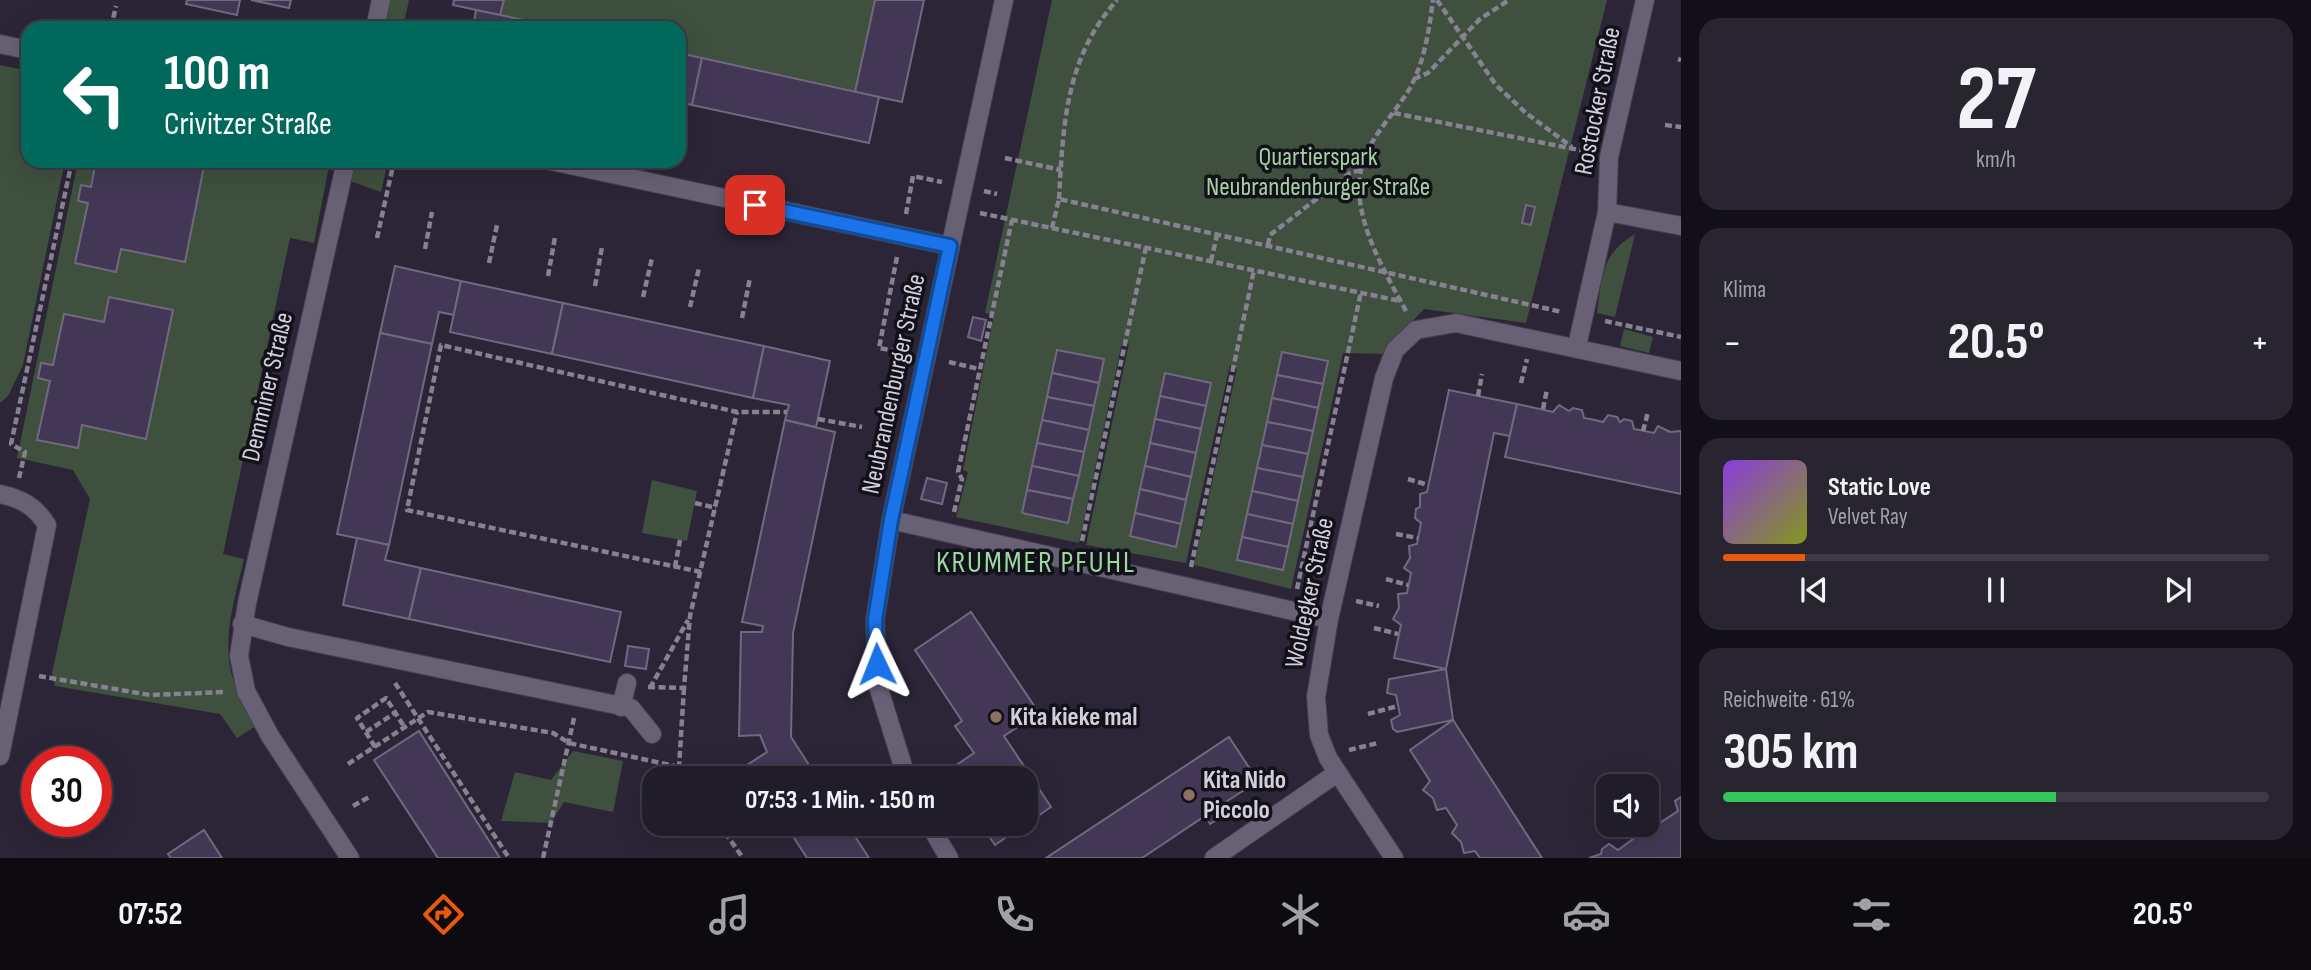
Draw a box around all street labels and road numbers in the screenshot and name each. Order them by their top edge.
street label: Rostocker Straße [1568,25,1628,177]
street label: Neubrandenburger Straße [856,271,932,497]
street label: Demminer Straße [236,309,300,465]
street label: Woldegker Straße [1279,515,1341,671]

